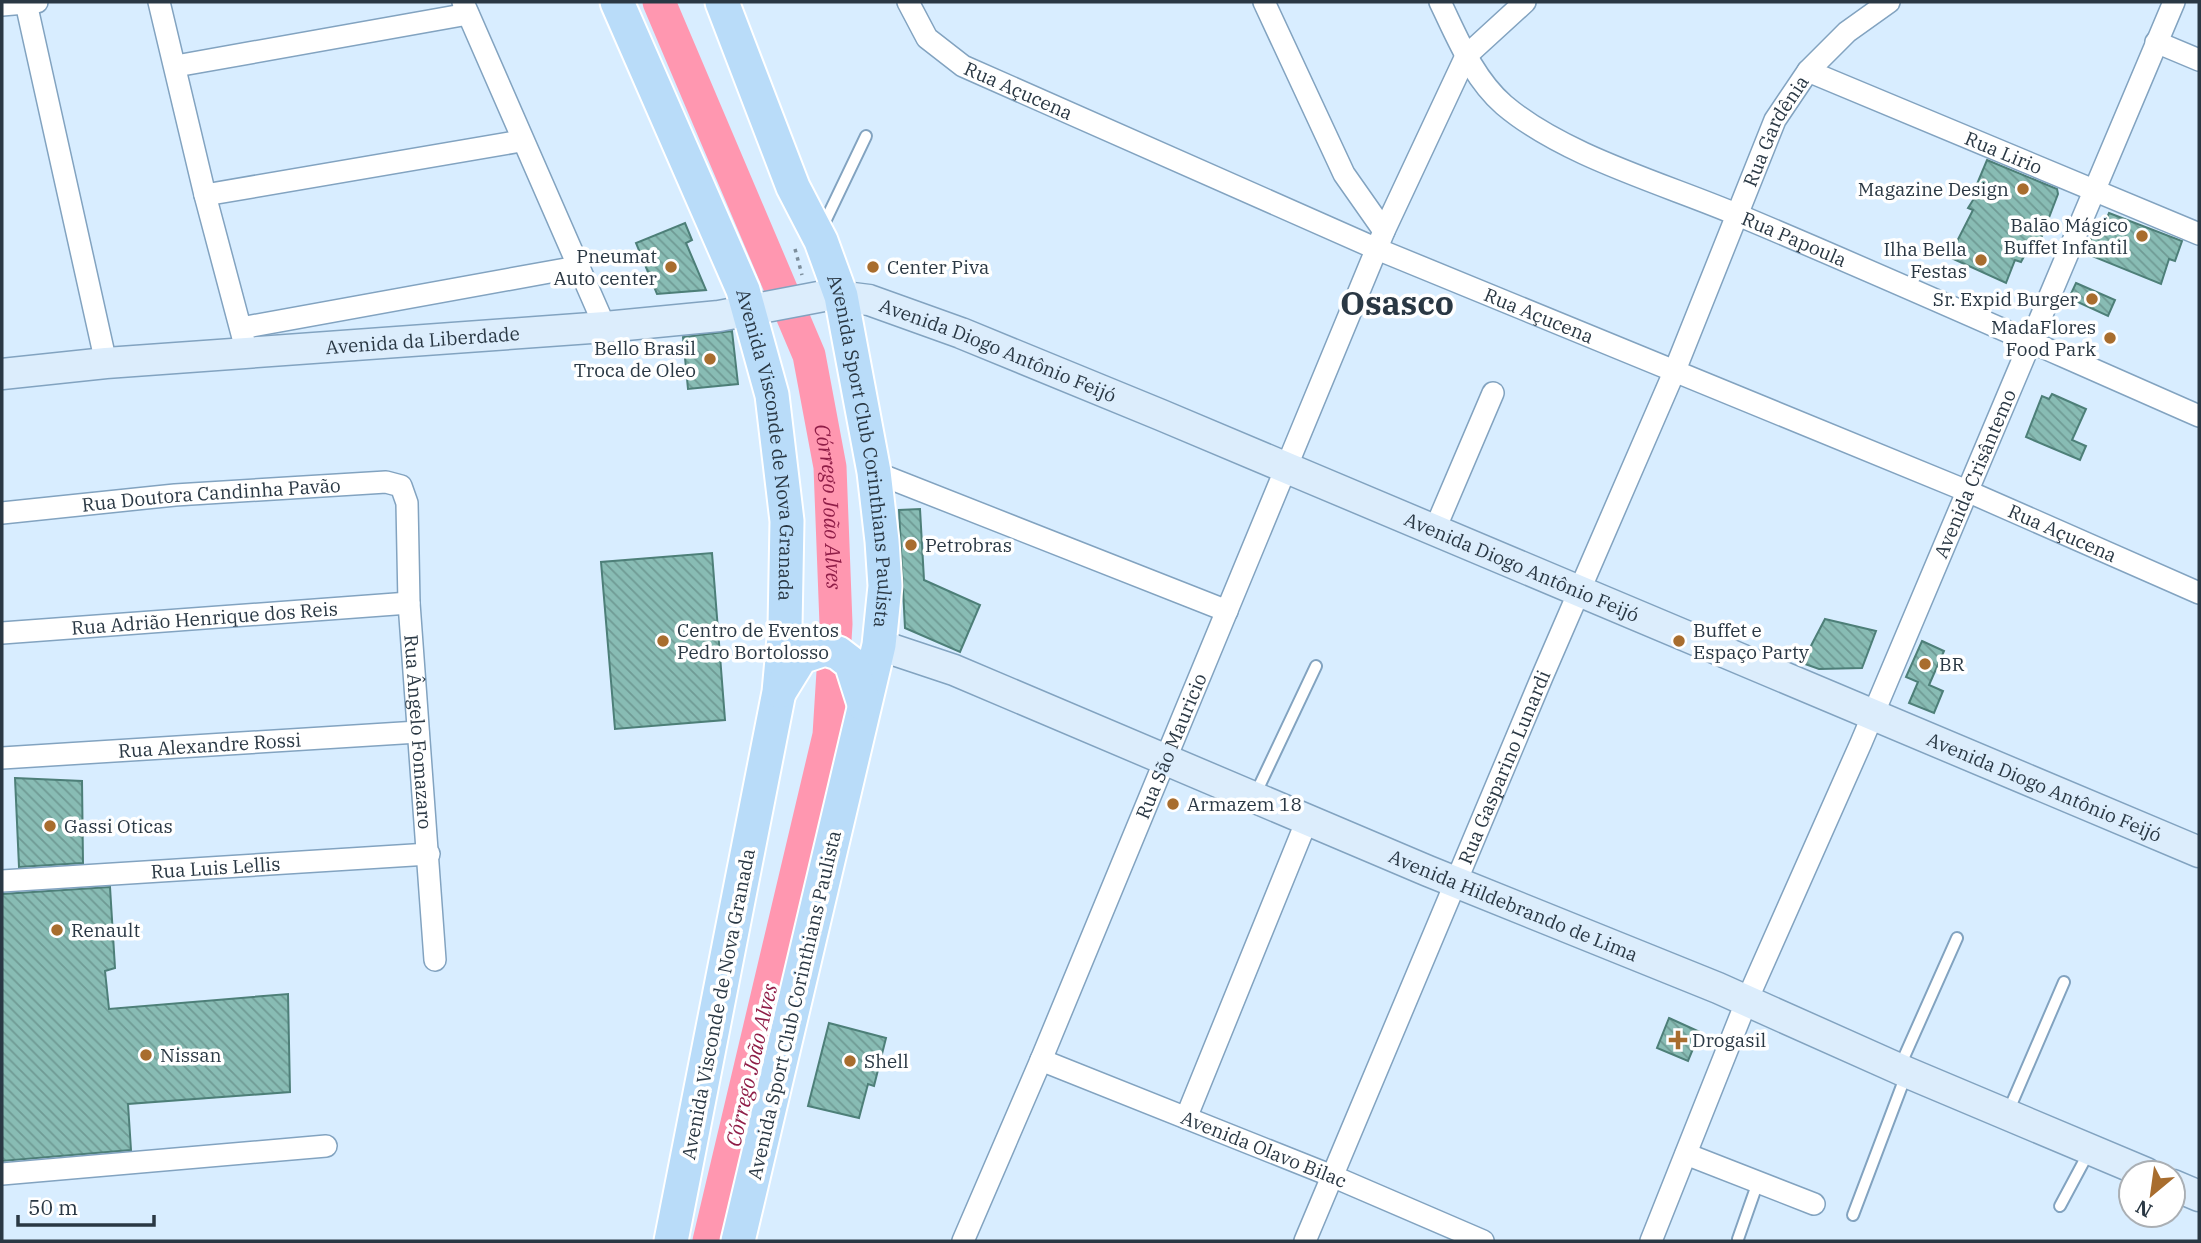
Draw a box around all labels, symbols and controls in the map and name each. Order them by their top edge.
street label: Rua Açucena [961,56,1076,125]
street label: Rua Gardênia [1738,71,1814,190]
street label: Rua Lirio [1961,126,2046,179]
place label: Magazine Design [1858,177,2009,201]
marker: Magazine Design [2015,181,2031,197]
street label: Rua Papoula [1738,206,1850,272]
place label: Balão Mágico Buffet Infantil [2003,213,2128,259]
marker: Balão Mágico Buffet Infantil [2134,228,2150,244]
place label: Ilha Bella Festas [1883,237,1967,283]
place label: Pneumat Auto center [554,244,658,290]
marker: Ilha Bella Festas [1973,252,1989,268]
place label: Center Piva [887,255,989,279]
marker: Pneumat Auto center [663,259,679,275]
marker: Center Piva [865,259,881,275]
street label: Avenida Sport Club Corinthians Paulista [822,271,897,629]
district label: Osasco [1340,281,1454,324]
street label: Rua Açucena [1481,282,1597,349]
street label: Avenida Visconde de Nova Granada [731,286,799,601]
place label: Sr. Expid Burger [1933,287,2079,311]
marker: Sr. Expid Burger [2084,291,2100,307]
street label: Avenida Diogo Antônio Feijó [876,293,1120,407]
place label: MadaFlores Food Park [1991,315,2096,361]
street label: Avenida da Liberdade [325,321,521,359]
marker: MadaFlores Food Park [2102,330,2118,346]
place label: Bello Brasil Troca de Oleo [574,336,696,382]
marker: Bello Brasil Troca de Oleo [702,351,718,367]
street label: Avenida Crisântemo [1928,385,2021,562]
water label: Córrego João Alves [808,422,849,590]
street label: Rua Doutora Candinha Pavão [81,473,341,517]
street label: Rua Açucena [2005,499,2121,567]
street label: Avenida Diogo Antônio Feijó [1401,507,1643,627]
place label: Petrobras [925,533,1012,557]
marker: Petrobras [903,537,919,553]
street label: Rua Adrião Henrique dos Reis [70,596,339,640]
place label: Centro de Eventos Pedro Bortolosso [677,618,839,664]
place label: Buffet e Espaço Party [1693,618,1810,664]
marker: Centro de Eventos Pedro Bortolosso [655,633,671,649]
marker: Buffet e Espaço Party [1671,633,1687,649]
street label: Rua Ângelo Fomazaro [399,634,437,830]
place label: BR [1939,652,1965,676]
marker: BR [1917,656,1933,672]
street label: Rua Gasparino Lunardi [1453,666,1556,868]
street label: Rua São Mauricio [1130,669,1212,822]
street label: Rua Alexandre Rossi [117,727,302,763]
street label: Avenida Diogo Antônio Feijó [1923,727,2165,847]
place label: Armazem 18 [1187,792,1302,816]
marker: Armazem 18 [1165,796,1181,812]
place label: Gassi Oticas [64,814,173,838]
marker: Gassi Oticas [42,818,58,834]
street label: Avenida Sport Club Corinthians Paulista [742,828,846,1182]
street label: Avenida Hildebrando de Lima [1385,844,1642,966]
street label: Avenida Visconde de Nova Granada [676,846,760,1162]
street label: Rua Luis Lellis [150,851,281,884]
place label: Renault [71,918,141,942]
marker: Renault [49,922,65,938]
water label: Córrego João Alves [719,981,783,1149]
place label: Drogasil [1692,1028,1766,1052]
marker: Drogasil [1670,1032,1686,1048]
place label: Nissan [160,1043,222,1067]
marker: Nissan [138,1047,154,1063]
place label: Shell [864,1049,909,1073]
marker: Shell [842,1053,858,1069]
street label: Avenida Olavo Bilac [1178,1105,1351,1193]
north arrow [2117,1159,2187,1229]
scale bar [18,1184,154,1228]
text: 50 m [28,1193,78,1221]
text: N [2131,1195,2156,1223]

